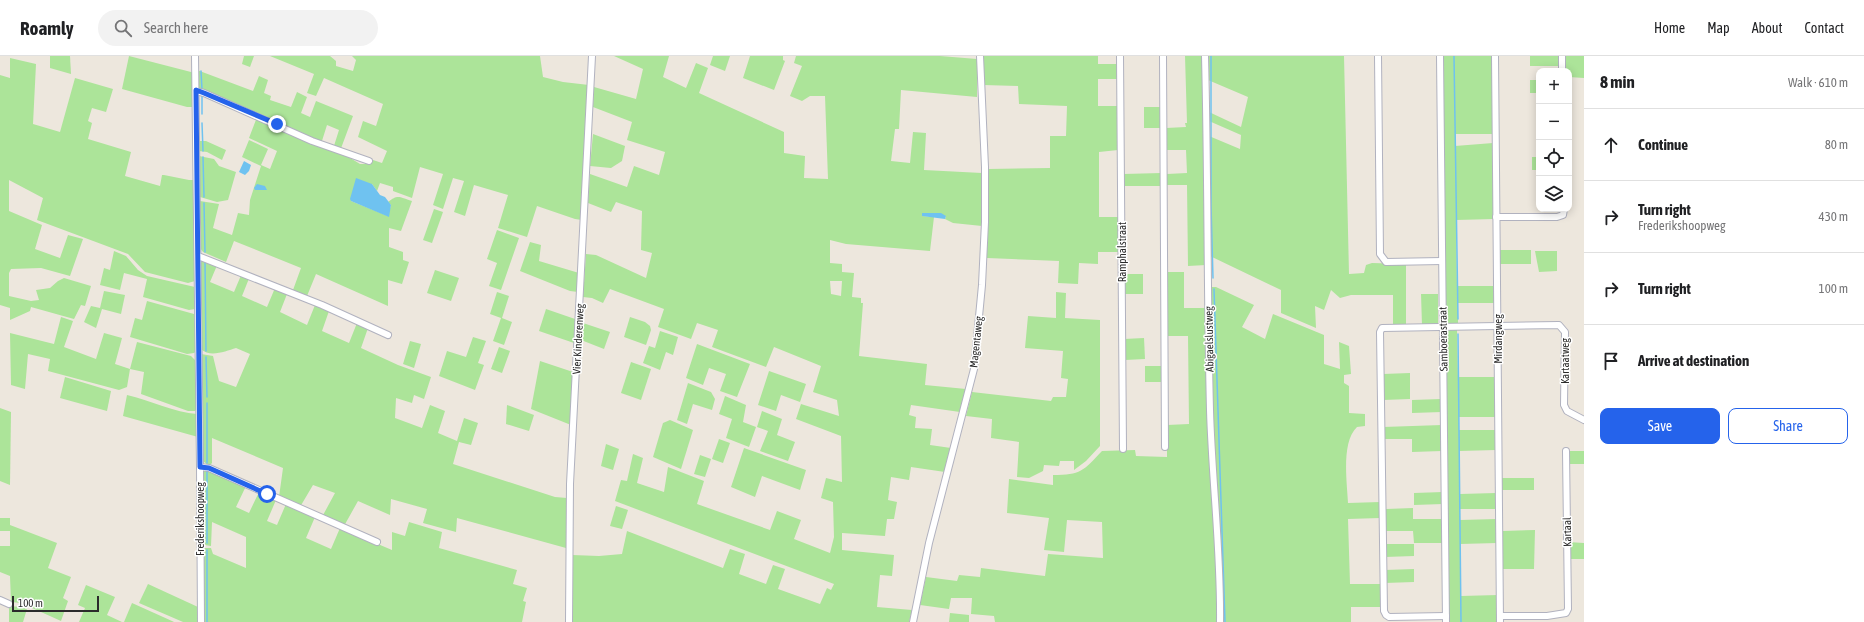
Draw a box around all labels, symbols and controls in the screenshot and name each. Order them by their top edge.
search box [98,10,378,46]
text: Roamly [20,17,74,39]
icon: search [112,17,134,39]
text: Search here [144,19,208,36]
text: Home [1654,20,1685,36]
text: Map [1707,20,1730,36]
text: About [1752,20,1783,36]
text: Contact [1805,20,1844,36]
map controls [1536,68,1572,212]
button: + [1536,68,1572,104]
text: 8 min [1600,72,1635,92]
text: Walk · 610 m [1788,75,1848,90]
button: − [1536,104,1572,140]
route end [268,115,286,133]
icon: ahead [1600,134,1622,156]
text: Continue [1638,136,1688,153]
text: 80 m [1825,137,1848,152]
button: locate [1536,140,1572,176]
button: layers [1536,176,1572,212]
text: Turn right [1638,201,1691,218]
icon: right [1600,206,1622,228]
text: 430 m [1819,209,1848,224]
text: Frederikshoopweg [1638,218,1726,233]
street label: Ramphalstraat [1116,222,1128,282]
icon: right [1600,278,1622,300]
text: Turn right [1638,280,1691,297]
text: 100 m [1819,281,1848,296]
street label: Vier Kinderenweg [570,303,586,375]
street label: Abigaelslustweg [1202,306,1216,372]
street label: Samboerastraat [1436,307,1450,371]
street label: Mirdangweg [1492,314,1504,364]
street label: Magentaweg [967,315,985,368]
street label: Kartaatweg [1559,338,1571,384]
icon: arrive [1600,350,1622,372]
text: Arrive at destination [1638,352,1749,369]
button: Save [1600,408,1720,444]
button: Share [1728,408,1848,444]
street label: Frederikshoopweg [194,482,206,556]
route start [258,485,276,503]
street label: Kartaal [1561,517,1573,547]
scale bar [12,594,99,613]
text: 100 m [18,597,43,609]

